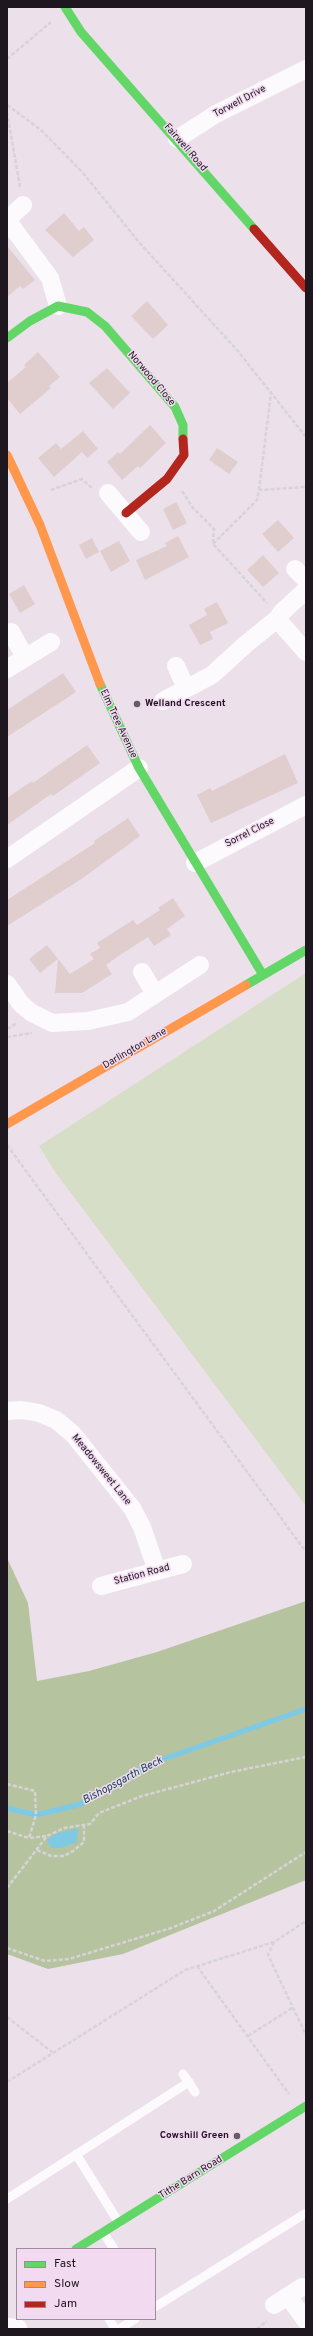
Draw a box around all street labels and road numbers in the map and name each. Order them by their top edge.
street label: Torwell Drive [212,83,268,121]
street label: Fairwell Road [161,122,209,174]
street label: Norwood Close [125,349,177,409]
street label: Elm Tree Avenue [97,688,139,760]
street label: Sorrel Close [223,815,277,851]
street label: Darlington Lane [101,1026,169,1072]
street label: Meadowsweet Lane [69,1432,133,1508]
street label: Station Road [113,1562,171,1588]
street label: Tithe Barn Road [157,2154,225,2202]

